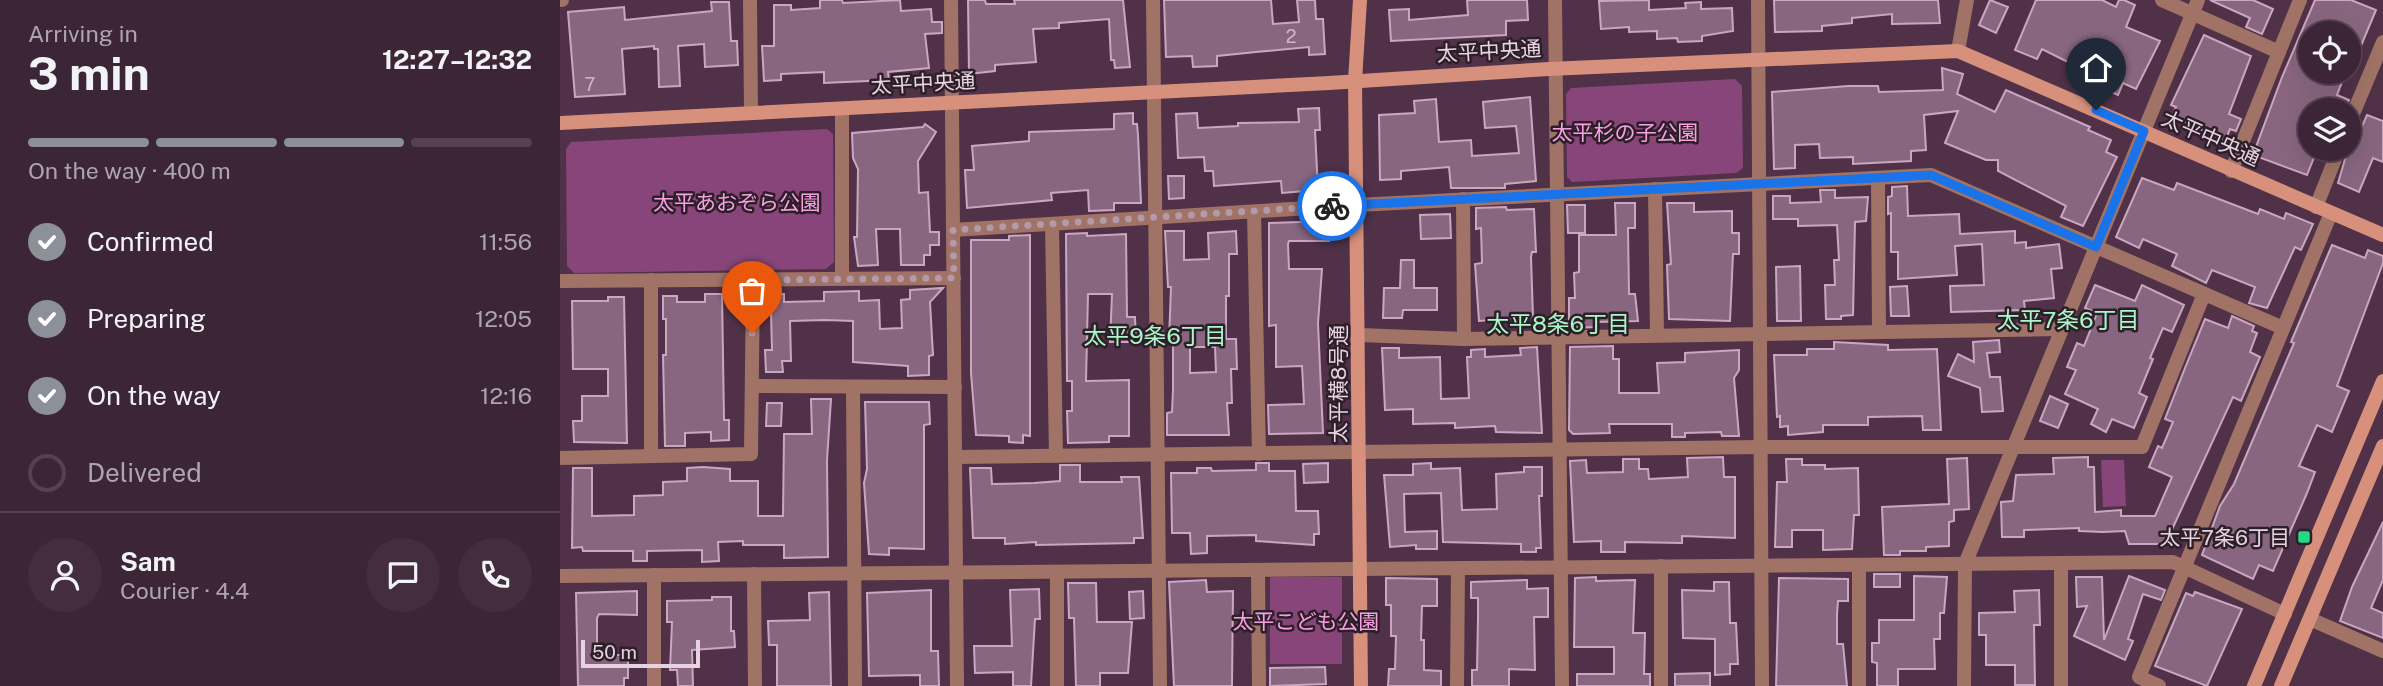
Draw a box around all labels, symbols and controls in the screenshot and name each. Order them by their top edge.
text: Arriving in [28,20,138,47]
map controls [2298,21,2361,161]
button: locate [2298,21,2361,84]
house number: 2 [1286,26,1296,47]
street label: 太平中央通 [1436,36,1542,66]
pin [2066,38,2126,110]
text: 12:27–12:32 [382,44,532,75]
text: 3 min [28,46,150,100]
icon: home [2077,49,2115,87]
street label: 太平中央通 [870,68,976,98]
house number: 7 [585,74,595,95]
button: layers [2298,98,2361,161]
street label: 太平中央通 [2158,105,2264,171]
park label: 太平杉の子公園 [1552,120,1699,145]
text: On the way · 400 m [28,157,231,184]
courier [1297,171,1367,241]
icon: bike [1313,187,1351,225]
park label: 太平あおぞら公園 [653,190,821,215]
icon: check [28,223,66,261]
text: Confirmed [87,226,214,257]
text: 11:56 [479,228,532,255]
pin [722,261,782,333]
icon: bag [733,272,771,310]
icon: check [28,300,66,338]
text: Preparing [87,303,206,334]
text: 12:05 [475,305,532,332]
district label: 太平7条6丁目 [1996,306,2140,333]
district label: 太平8条6丁目 [1486,310,1630,337]
district label: 太平9条6丁目 [1083,322,1227,349]
street label: 太平横8号通 [1326,325,1351,443]
icon: check [28,377,66,415]
text: On the way [87,380,221,411]
text: 12:16 [480,382,532,409]
text: Delivered [87,457,202,488]
place label: 太平7条6丁目 [2159,525,2290,550]
marker: 太平7条6丁目 [2296,529,2312,545]
button: person [28,538,102,612]
button: chat [366,538,440,612]
button: phone [458,538,532,612]
text: Sam [120,546,176,577]
text: Courier · 4.4 [120,577,249,604]
park label: 太平こども公園 [1233,609,1380,634]
scale bar [581,637,700,669]
text: 50 m [592,641,637,663]

